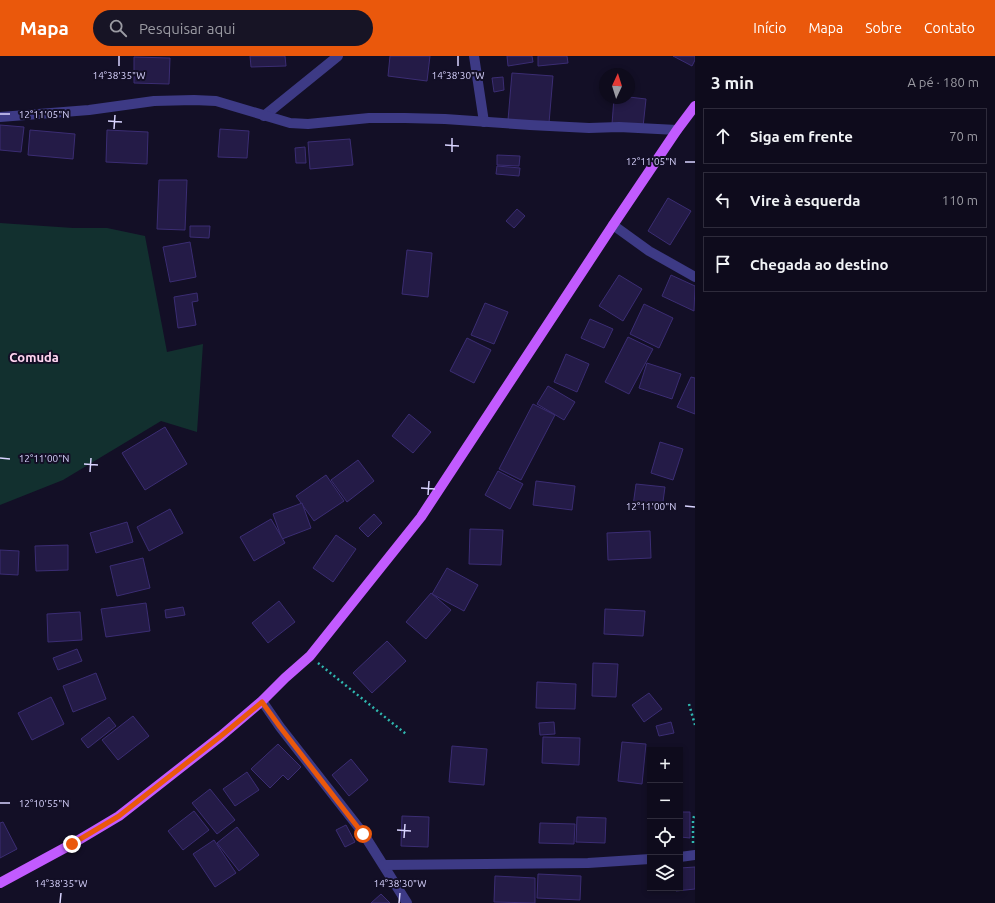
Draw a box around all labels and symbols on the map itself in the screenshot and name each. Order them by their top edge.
north arrow [599,68,635,104]
text: 14°38'35"W [93,70,145,81]
text: 14°38'30"W [432,70,484,81]
text: 12°11'05"N [19,109,69,120]
text: 12°11'05"N [626,156,676,167]
district label: Comuda [9,350,59,364]
text: 12°11'00"N [19,453,69,464]
text: 12°11'00"N [626,501,676,512]
text: 12°10'55"N [19,798,69,809]
route start [354,825,372,843]
route end [63,835,81,853]
text: 14°38'35"W [35,878,87,889]
text: 14°38'30"W [374,878,426,889]

